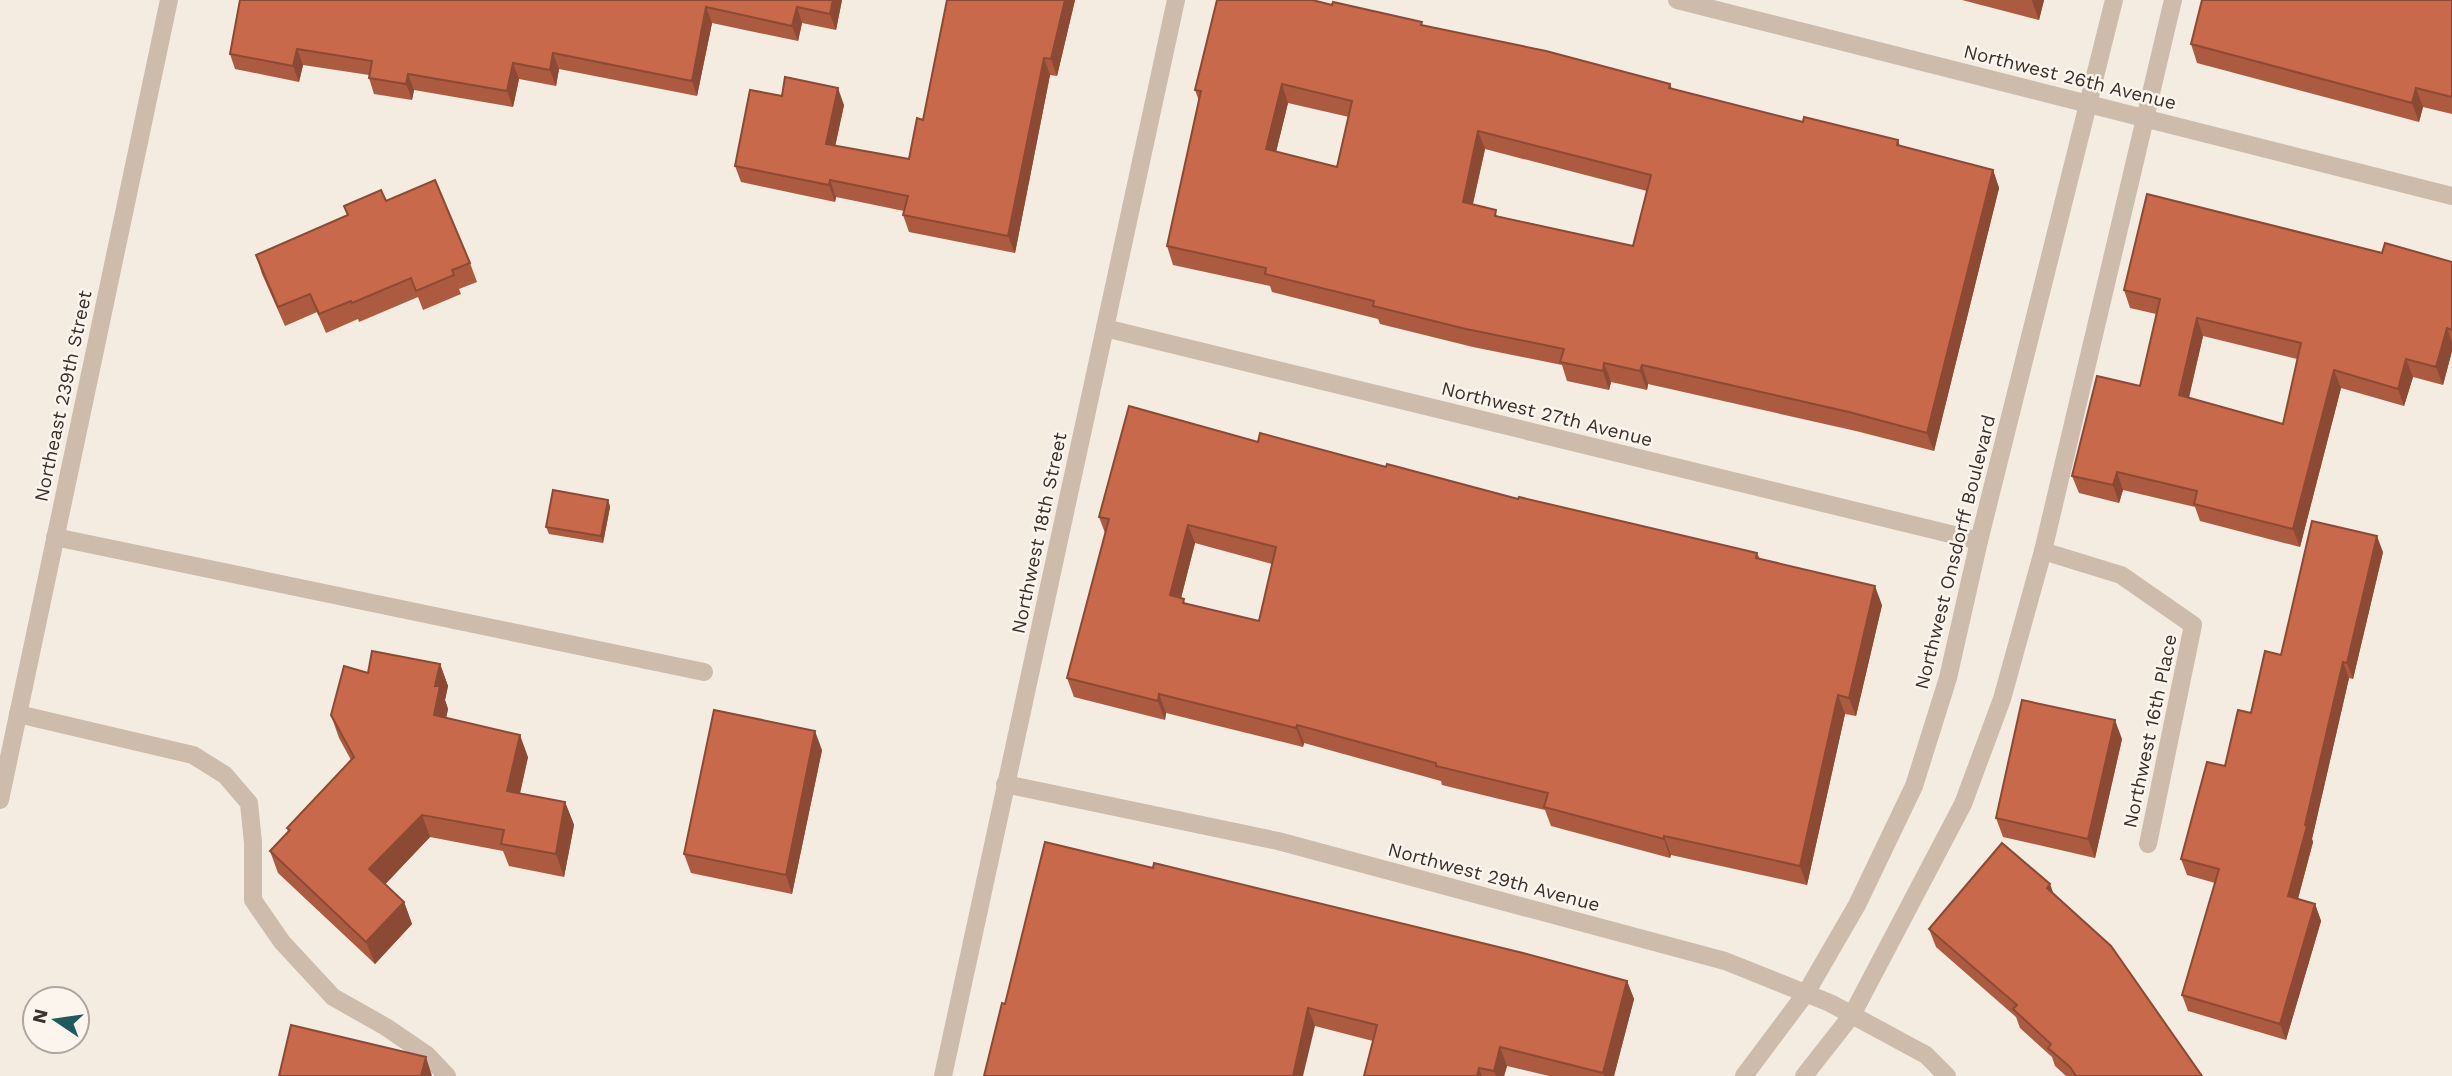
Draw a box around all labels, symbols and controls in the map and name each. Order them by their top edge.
street label: Northwest 26th Avenue [1961,39,2179,115]
street label: Northeast 239th Street [29,288,97,504]
street label: Northwest 27th Avenue [1439,377,1655,451]
street label: Northwest Onsdorff Boulevard [1910,412,2000,692]
street label: Northwest 18th Street [1006,430,1072,636]
street label: Northwest 16th Place [2118,632,2182,830]
street label: Northwest 29th Avenue [1386,838,1602,916]
north arrow [21,985,91,1055]
text: N [27,1007,53,1026]

